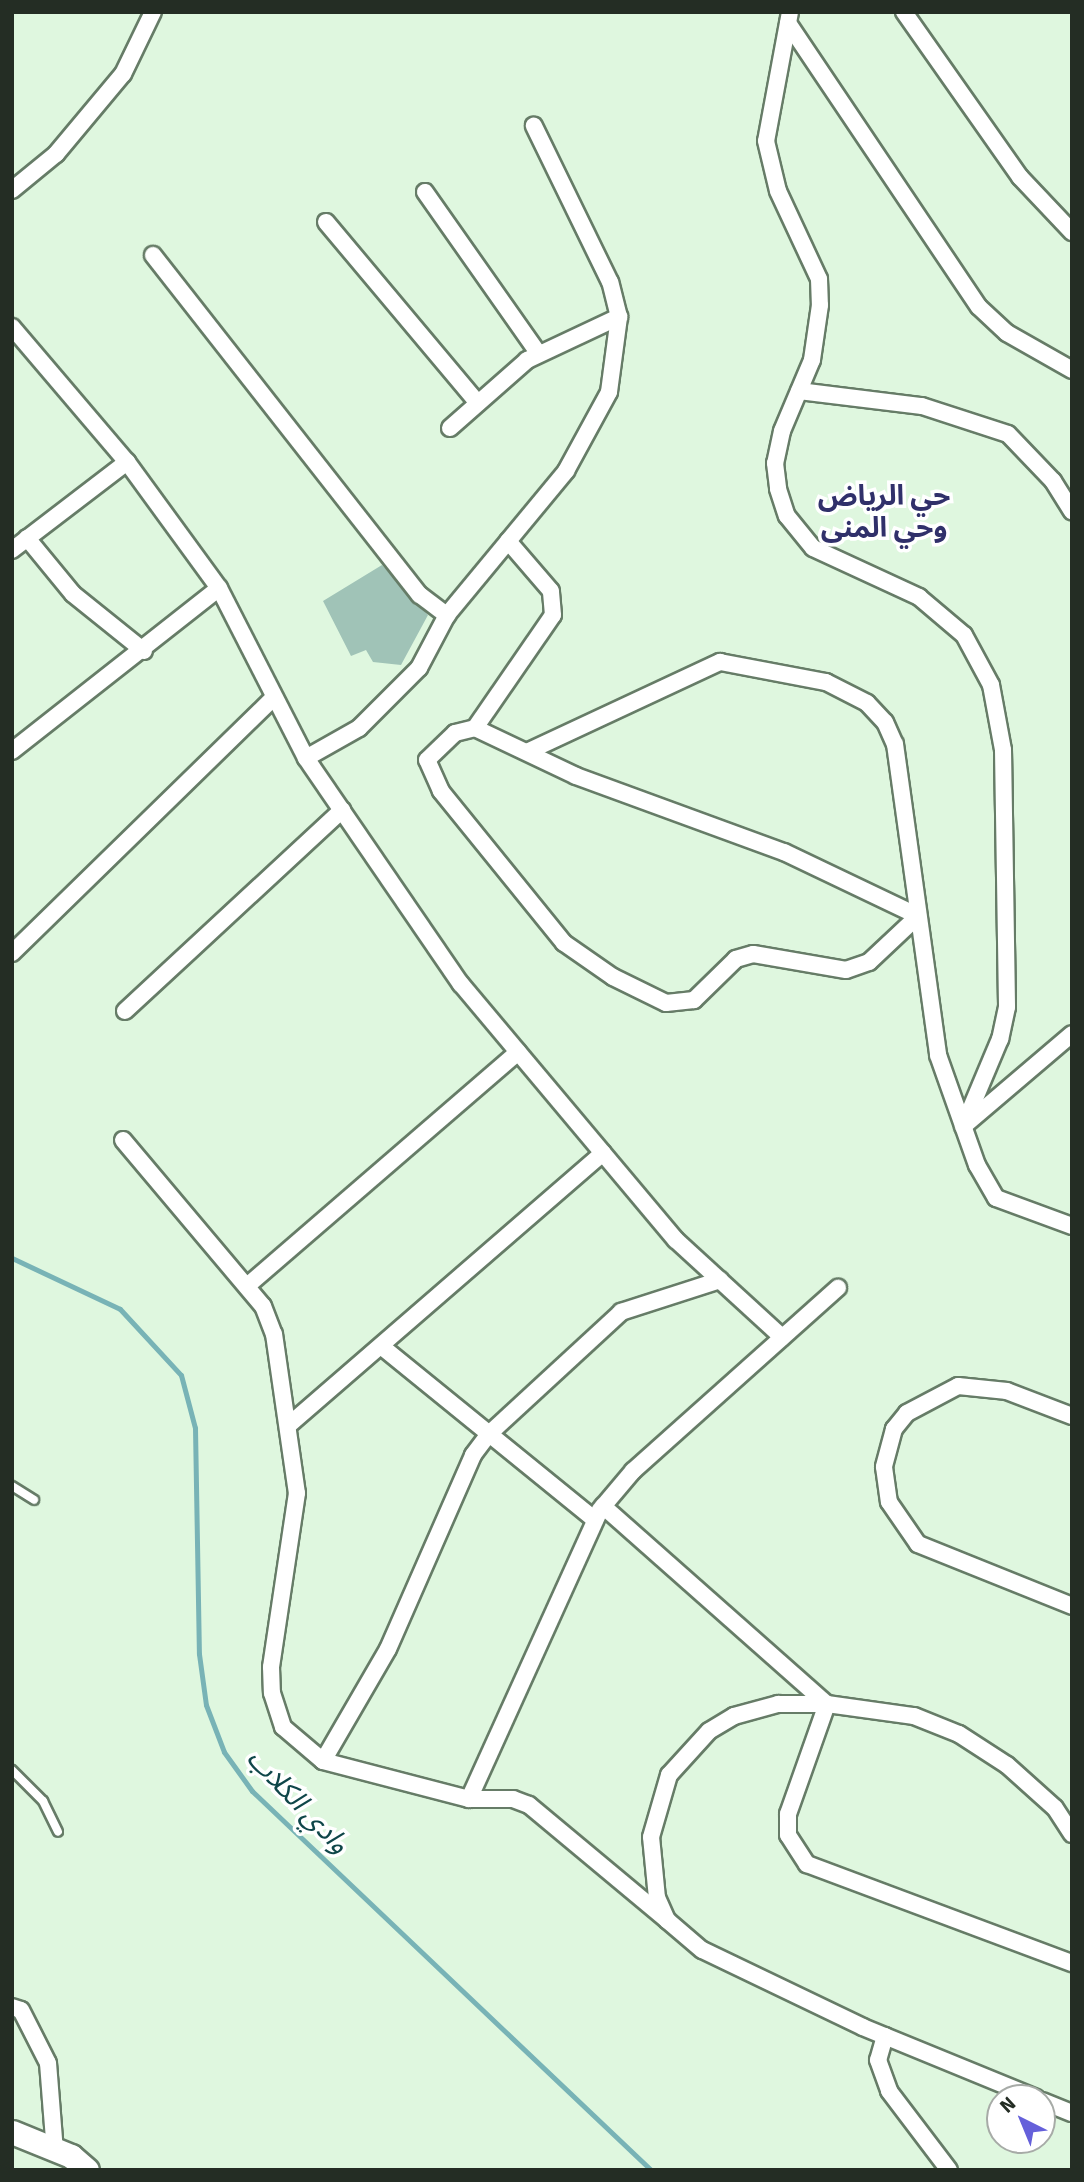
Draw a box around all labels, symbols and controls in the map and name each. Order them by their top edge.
district label: حي الرياض وحي المنى [818,479,950,545]
water label: وادي الكلاب [240,1742,356,1860]
north arrow [986,2084,1056,2154]
text: N [995,2092,1021,2118]

